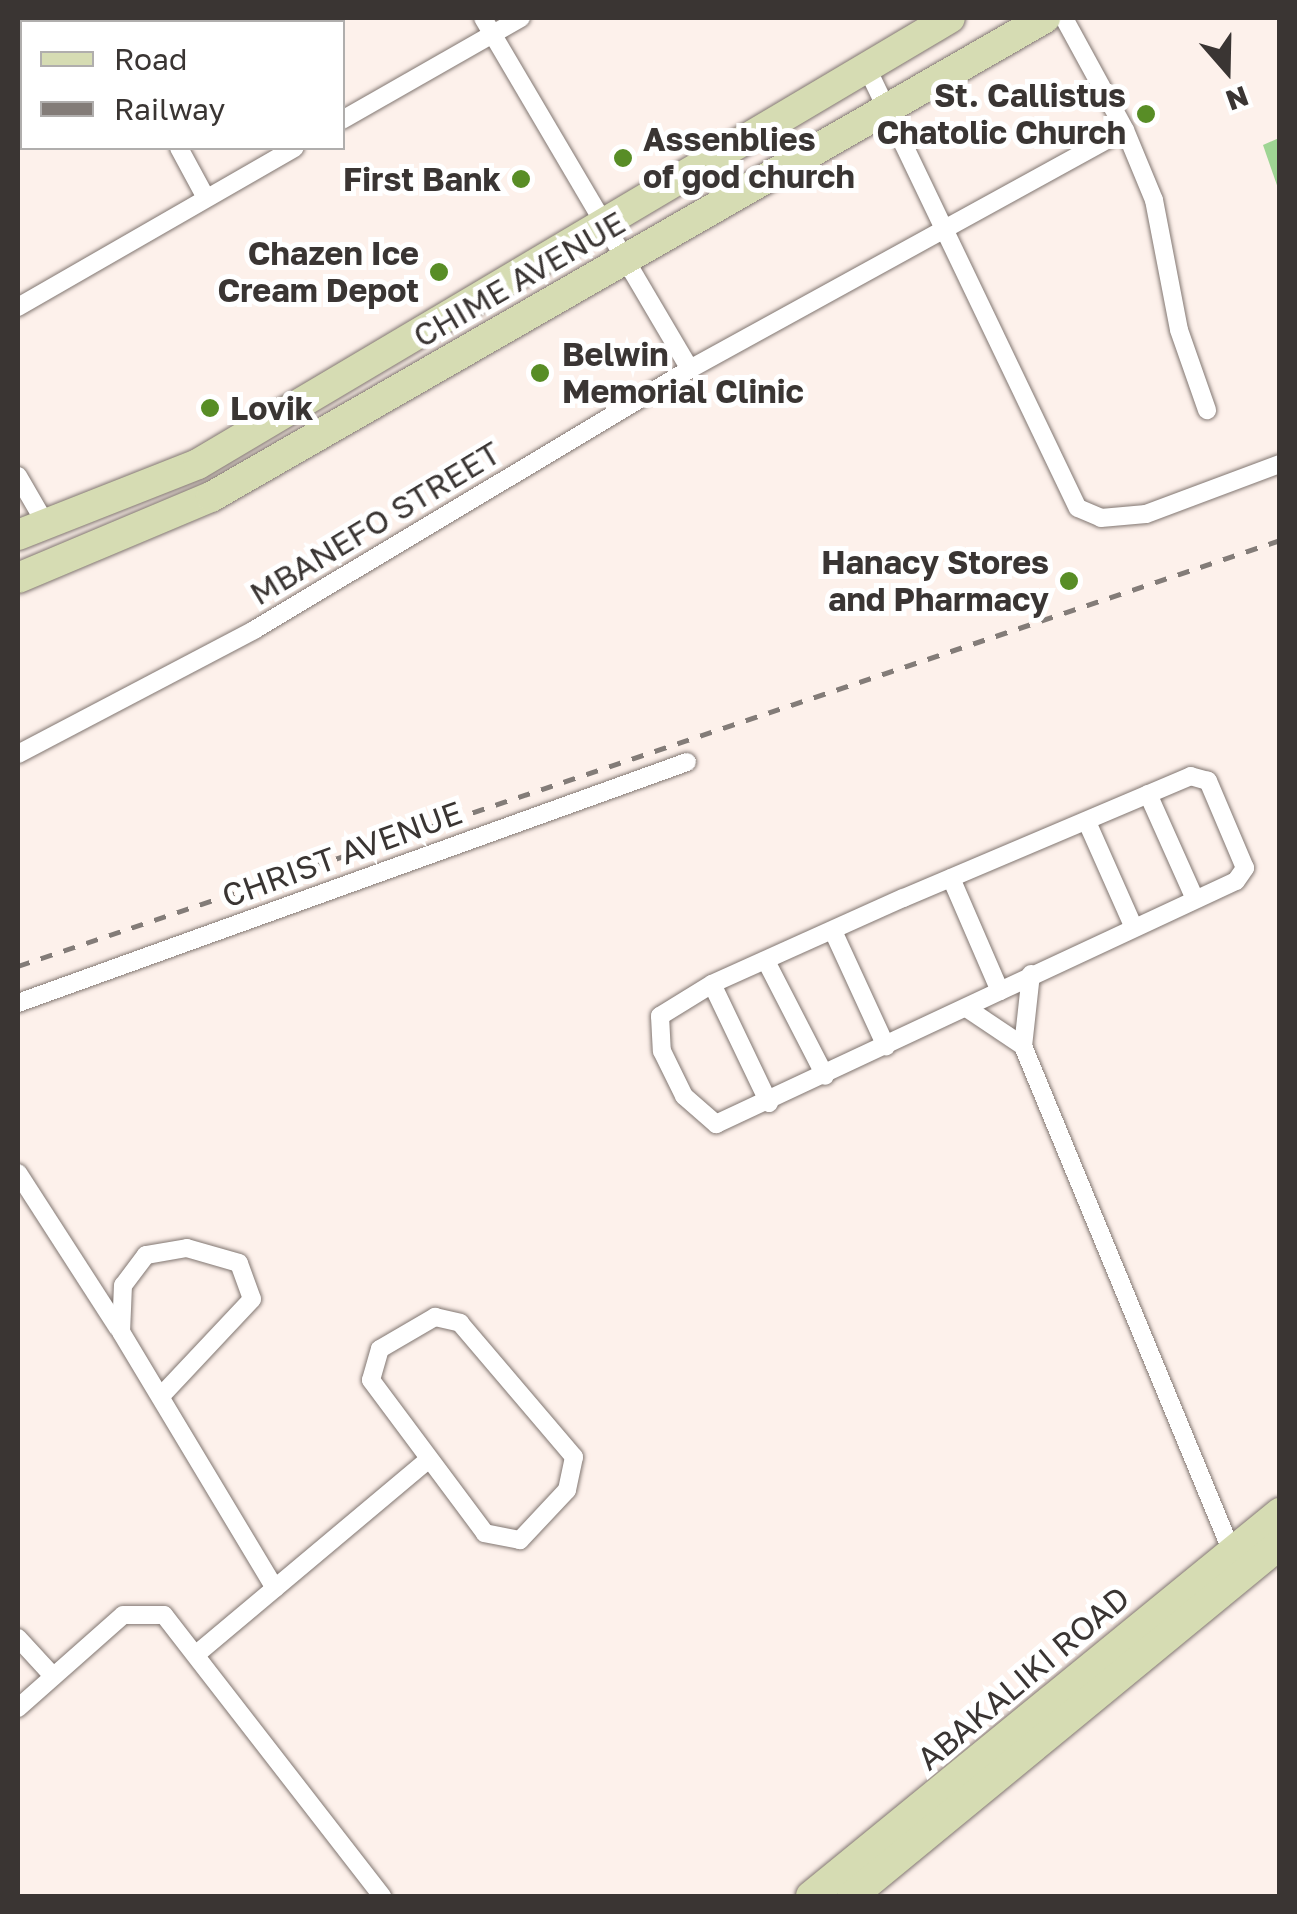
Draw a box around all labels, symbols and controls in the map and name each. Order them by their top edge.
legend [20,20,345,150]
north arrow [1177,20,1277,120]
text: Road [114,41,188,77]
place label: St. Callistus Chatolic Church [877,77,1126,152]
text: N [1222,80,1253,118]
text: Railway [114,91,225,127]
marker: St. Callistus Chatolic Church [1135,103,1157,125]
place label: Assenblies of god church [643,121,855,196]
marker: Assenblies of god church [612,147,634,169]
place label: First Bank [343,160,501,198]
marker: First Bank [510,168,532,190]
street label: CHIME AVENUE [406,203,632,355]
place label: Chazen Ice Cream Depot [218,235,419,310]
marker: Chazen Ice Cream Depot [428,261,450,283]
place label: Belwin Memorial Clinic [562,336,804,411]
marker: Belwin Memorial Clinic [527,360,553,386]
place label: Lovik [230,389,313,427]
marker: Lovik [199,397,221,419]
street label: MBANEFO STREET [243,433,507,613]
place label: Hanacy Stores and Pharmacy [821,544,1049,619]
marker: Hanacy Stores and Pharmacy [1058,570,1080,592]
street label: CHRIST AVENUE [217,793,467,915]
street label: ABAKALIKI ROAD [909,1578,1137,1778]

